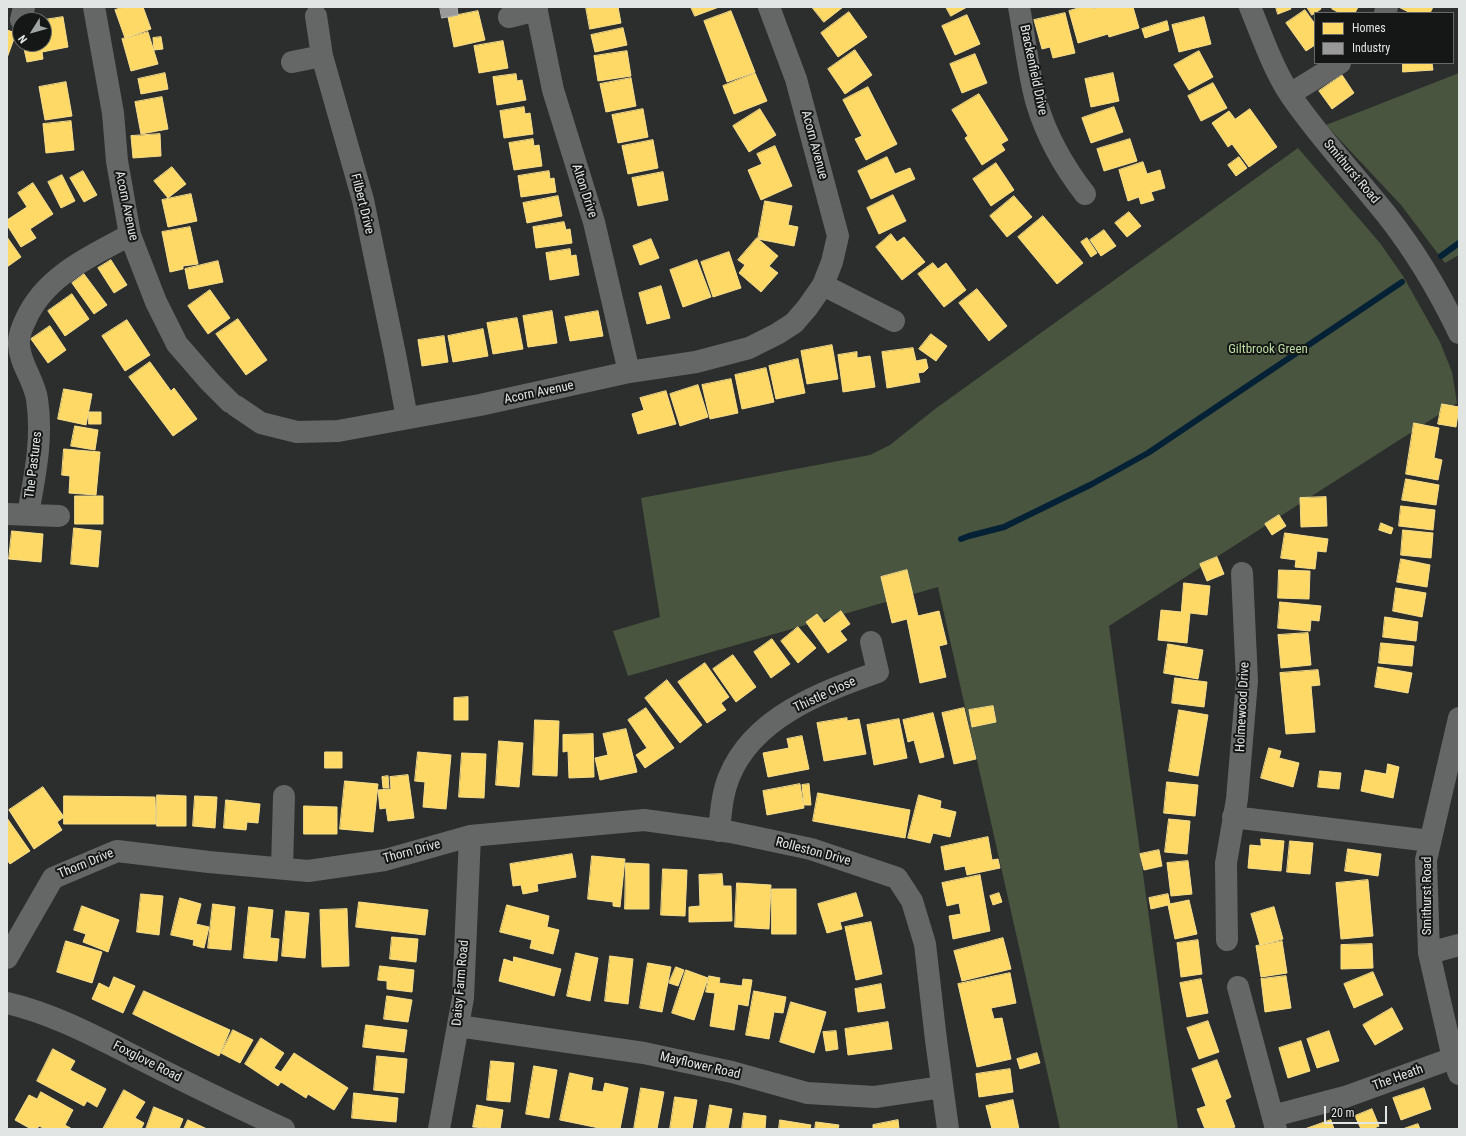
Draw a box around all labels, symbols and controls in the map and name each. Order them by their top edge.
north arrow [12,12,52,52]
legend [1314,12,1454,64]
text: Homes [1352,21,1386,35]
street label: Brackenfield Drive [1016,23,1050,117]
text: N [16,32,30,46]
text: Industry [1352,41,1390,55]
street label: Acorn Avenue [797,109,831,181]
street label: Smithurst Road [1320,137,1382,207]
street label: Alton Drive [568,162,600,220]
street label: Acorn Avenue [111,170,141,242]
street label: Filbert Drive [347,172,377,236]
park label: Giltbrook Green [1228,342,1308,358]
street label: Acorn Avenue [503,378,575,408]
street label: The Pastures [22,431,46,499]
street label: Holmewood Drive [1233,661,1253,753]
street label: Thistle Close [791,674,859,716]
street label: Rolleston Drive [774,835,852,869]
street label: Thorn Drive [382,837,442,867]
street label: Thorn Drive [56,846,116,882]
street label: Smithurst Road [1420,857,1436,935]
street label: Daisy Farm Road [449,939,473,1027]
street label: Foxglove Road [110,1038,184,1086]
street label: Mayflower Road [658,1049,742,1083]
street label: The Heath [1371,1062,1425,1094]
scale bar [1326,1098,1389,1124]
text: 20 m [1331,1106,1355,1120]

